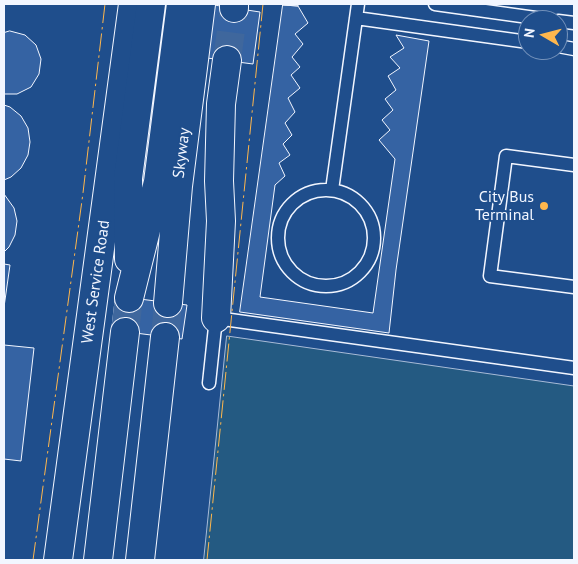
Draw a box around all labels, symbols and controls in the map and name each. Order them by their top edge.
north arrow [518,10,568,60]
text: N [520,27,539,39]
street label: Skyway [169,127,195,179]
place label: City Bus Terminal [475,187,534,225]
marker: City Bus Terminal [538,200,550,212]
street label: West Service Road [78,219,114,345]

